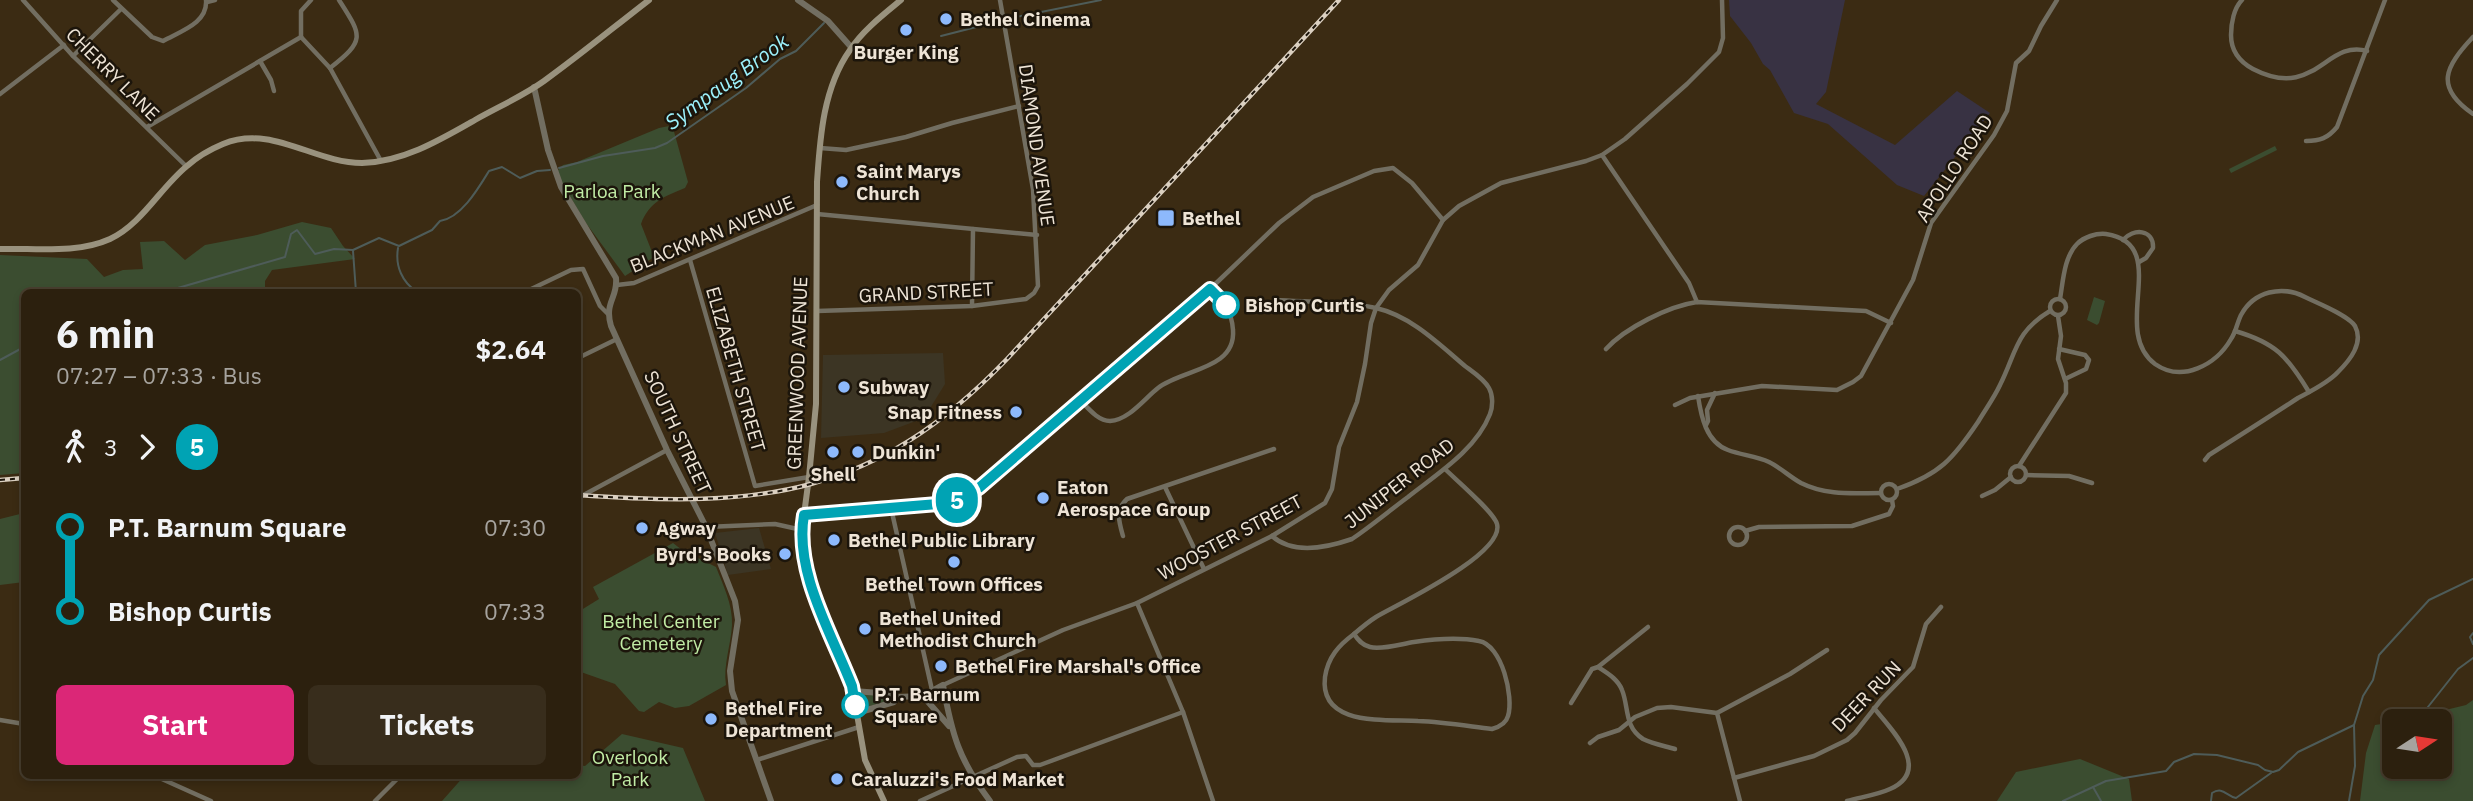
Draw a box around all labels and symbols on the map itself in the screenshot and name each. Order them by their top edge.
place label: Bethel Cinema [960,7,1091,31]
marker: Bethel Cinema [938,11,954,27]
street label: CHERRY LANE [61,22,165,126]
marker: Burger King [898,22,914,38]
water label: Sympaug Brook [659,26,795,136]
place label: Burger King [853,40,959,64]
street label: DIAMOND AVENUE [1014,62,1060,228]
street label: APOLLO ROAD [1910,110,1998,226]
place label: Saint Marys Church [856,159,961,205]
marker: Saint Marys Church [834,174,850,190]
park label: Parloa Park [563,179,661,203]
street label: BLACKMAN AVENUE [626,190,798,278]
place label: Bethel [1182,206,1241,230]
marker: Bethel [1156,208,1176,228]
street label: GREENWOOD AVENUE [782,276,812,470]
street label: GRAND STREET [858,276,994,308]
street label: ELIZABETH STREET [701,284,771,454]
marker: Bishop Curtis [1213,292,1239,318]
place label: Bishop Curtis [1245,293,1365,317]
street label: SOUTH STREET [639,367,717,497]
place label: Subway [858,375,930,399]
marker: Subway [836,379,852,395]
place label: Snap Fitness [887,400,1002,424]
marker: Snap Fitness [1008,404,1024,420]
street label: JUNIPER ROAD [1339,433,1459,533]
place label: Dunkin' [872,440,940,464]
marker: Shell [825,444,841,460]
marker: Dunkin' [850,444,866,460]
place label: Shell [810,462,856,486]
place label: Eaton Aerospace Group [1057,475,1211,521]
line badge: 5 [934,477,980,523]
street label: WOOSTER STREET [1154,489,1306,585]
marker: Eaton Aerospace Group [1035,490,1051,506]
place label: Agway [656,516,717,540]
marker: Agway [634,520,650,536]
place label: Bethel Public Library [848,528,1036,552]
marker: Bethel Public Library [826,532,842,548]
place label: Byrd's Books [656,542,771,566]
marker: Byrd's Books [777,546,793,562]
marker: Bethel Town Offices [946,554,962,570]
place label: Bethel Town Offices [865,572,1043,596]
place label: Bethel United Methodist Church [879,606,1036,652]
park label: Bethel Center Cemetery [602,609,720,655]
marker: Bethel United Methodist Church [857,621,873,637]
place label: Bethel Fire Marshal's Office [955,654,1201,678]
street label: DEER RUN [1826,655,1906,737]
marker: Bethel Fire Marshal's Office [933,658,949,674]
place label: P.T. Barnum Square [874,682,980,728]
marker: P.T. Barnum Square [842,692,868,718]
place label: Bethel Fire Department [725,696,833,742]
north arrow [2382,709,2452,779]
marker: Bethel Fire Department [703,711,719,727]
park label: Overlook Park [592,745,668,791]
place label: Caraluzzi's Food Market [851,767,1064,791]
marker: Caraluzzi's Food Market [829,771,845,787]

